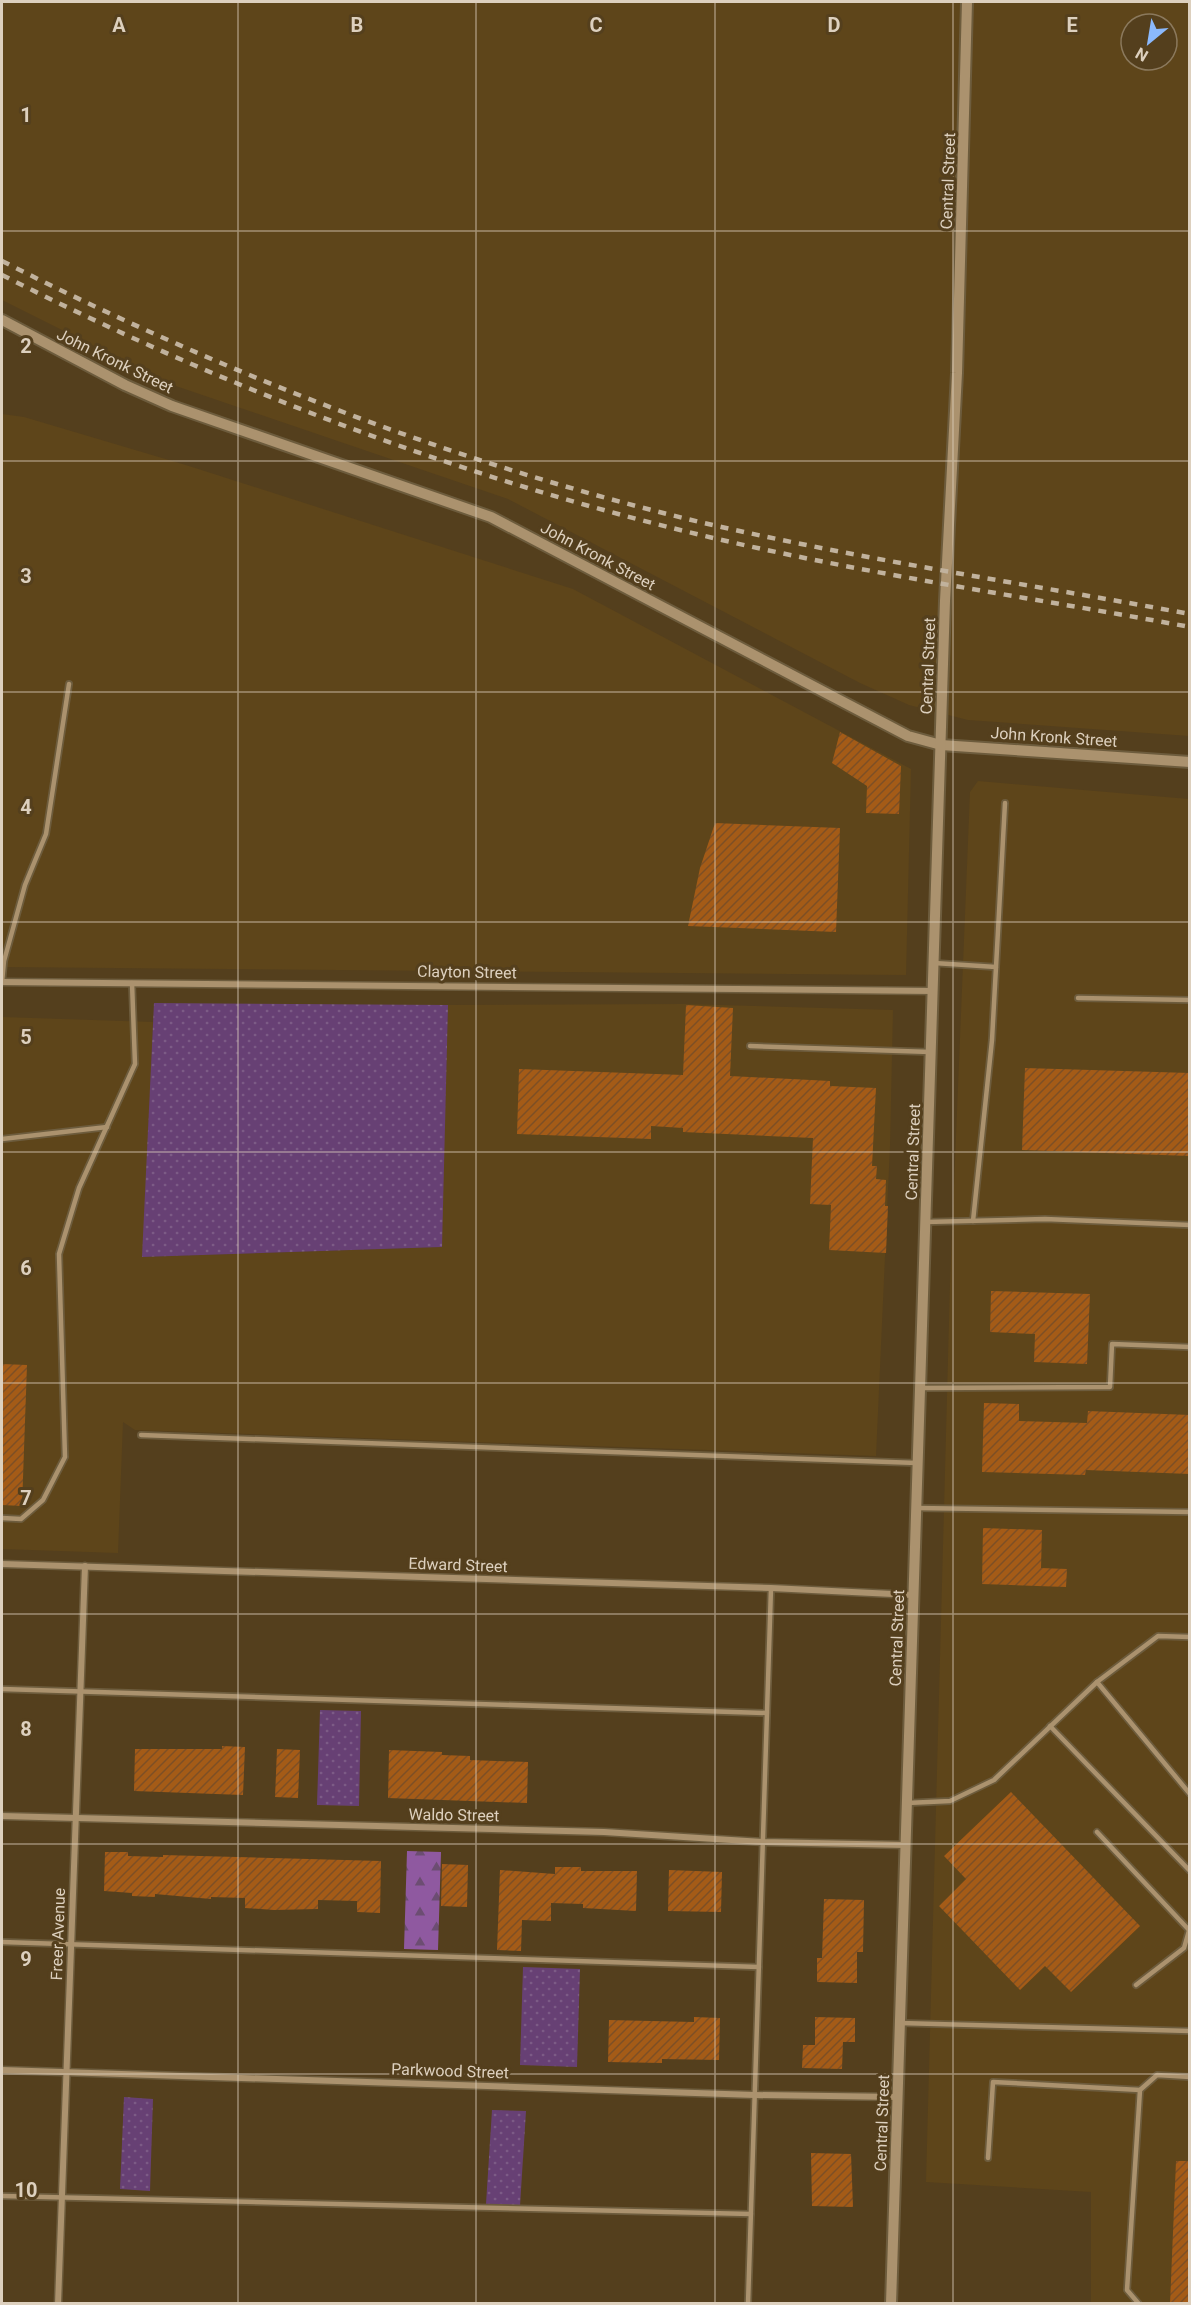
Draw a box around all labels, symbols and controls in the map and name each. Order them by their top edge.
north arrow [1119,12,1179,72]
text: A [112,13,126,37]
text: B [351,13,363,37]
text: C [589,13,603,37]
text: D [828,13,841,37]
text: E [1066,13,1078,37]
text: N [1132,44,1151,66]
text: 1 [20,103,32,127]
street label: Central Street [937,132,959,230]
street label: John Kronk Street [54,325,176,397]
text: 2 [20,334,32,358]
street label: John Kronk Street [537,518,659,594]
text: 3 [20,564,32,588]
street label: Central Street [917,617,939,715]
street label: John Kronk Street [990,723,1118,751]
text: 4 [20,795,32,819]
street label: Clayton Street [417,962,517,982]
text: 5 [20,1025,32,1049]
street label: Central Street [902,1103,924,1201]
text: 6 [20,1256,32,1280]
text: 7 [20,1486,32,1510]
street label: Edward Street [408,1554,508,1576]
street label: Central Street [886,1589,908,1687]
text: 8 [20,1717,32,1741]
street label: Waldo Street [408,1805,500,1825]
street label: Freer Avenue [47,1887,69,1981]
text: 9 [20,1947,32,1971]
street label: Parkwood Street [391,2059,509,2083]
street label: Central Street [871,2074,893,2172]
text: 10 [15,2178,37,2202]

